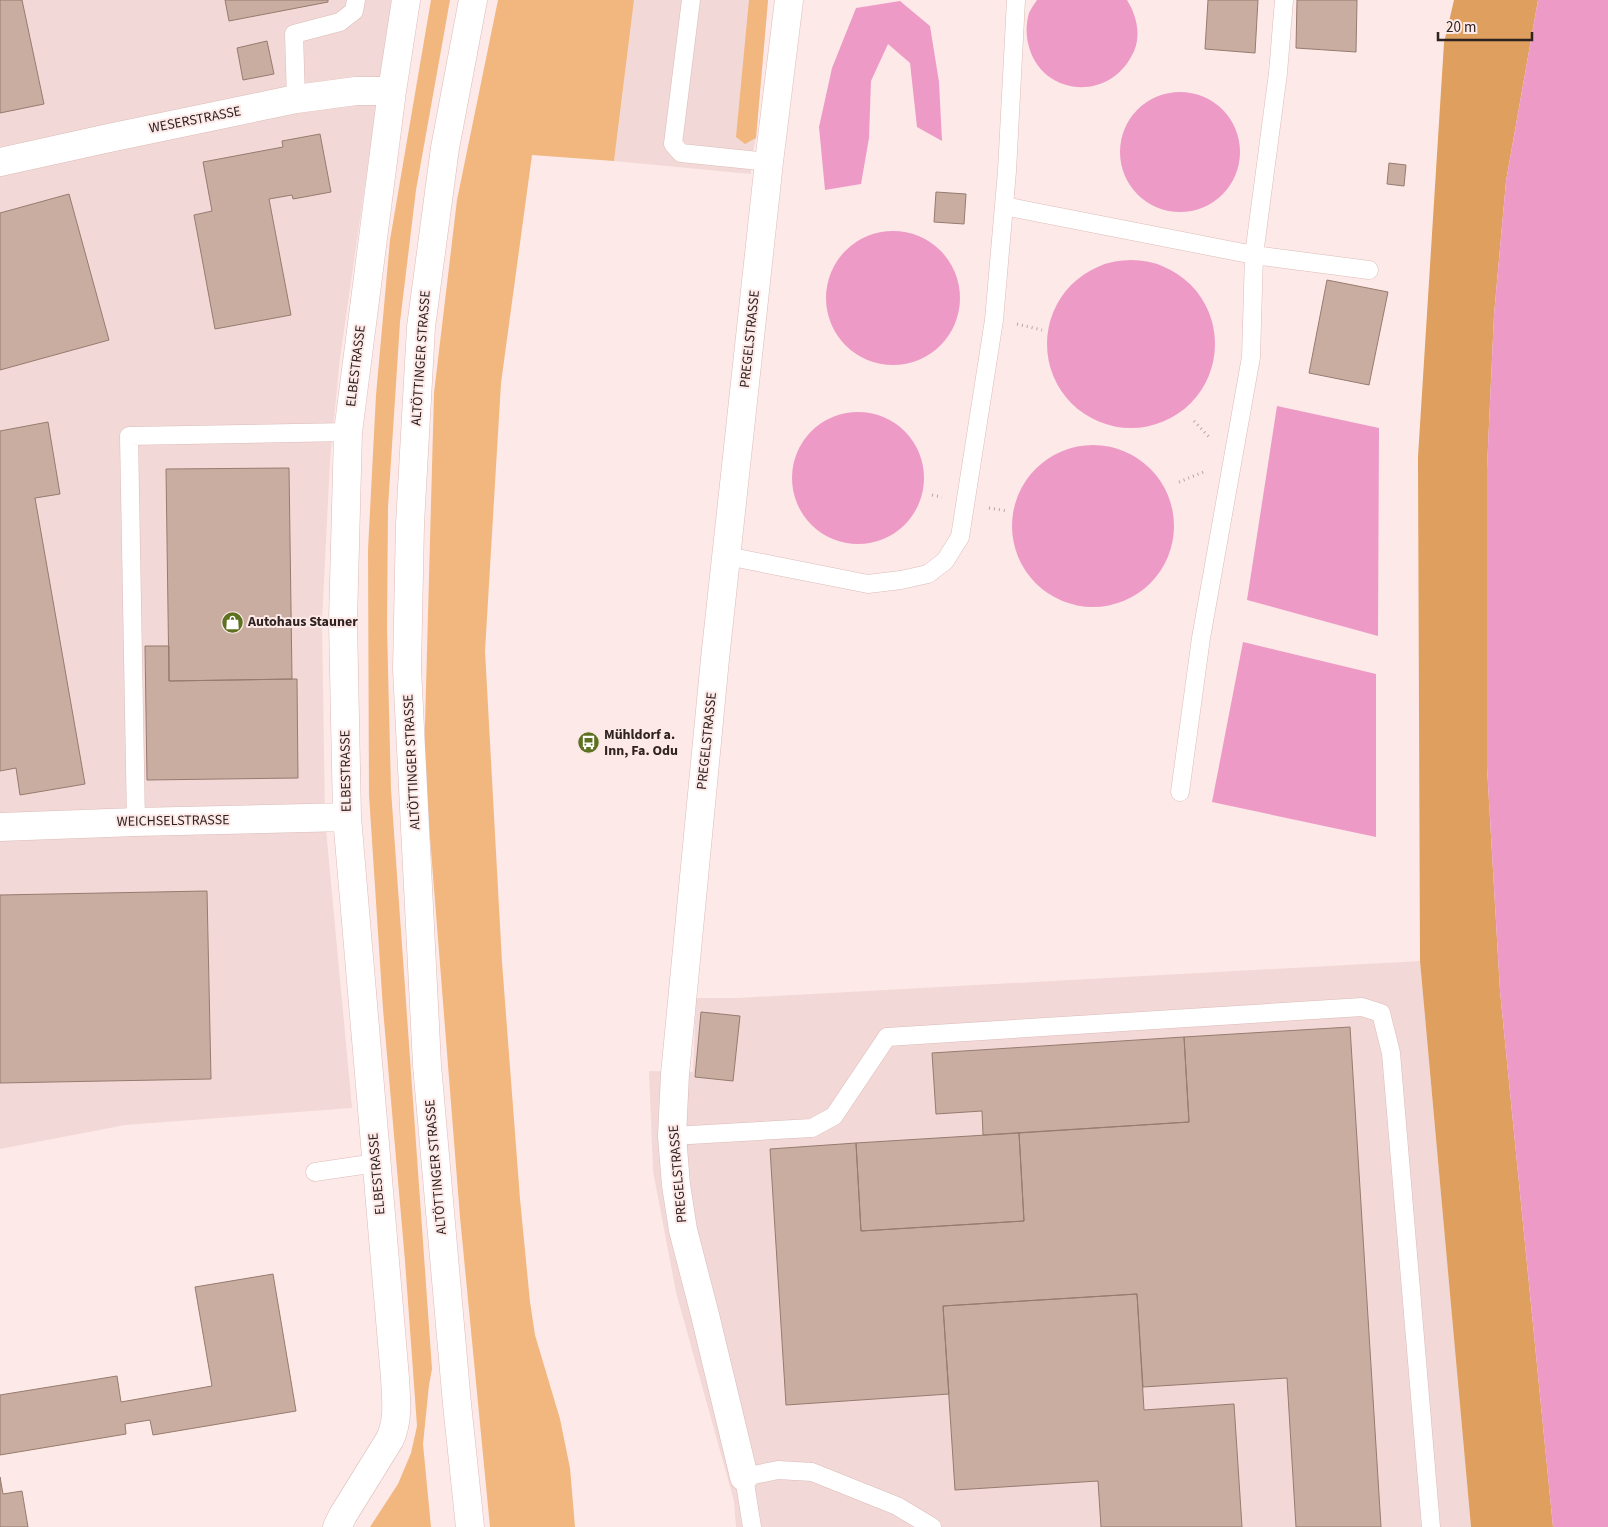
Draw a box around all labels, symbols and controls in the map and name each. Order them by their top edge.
scale bar [1438,10,1532,42]
text: 20 m [1446,17,1476,38]
street label: WESERSTRASSE [147,101,243,139]
street label: PREGELSTRASSE [735,289,765,389]
street label: ALTÖTTINGER STRASSE [406,290,436,426]
street label: ELBESTRASSE [341,324,371,408]
shop icon: Autohaus Stauner [220,610,244,634]
place label: Autohaus Stauner [247,612,358,632]
street label: PREGELSTRASSE [692,691,722,791]
street label: ALTÖTTINGER STRASSE [398,694,426,830]
place label: Mühldorf a. Inn, Fa. Odu [604,725,678,761]
street label: ELBESTRASSE [335,730,357,812]
bus stop icon: Mühldorf a. Inn, Fa. Odu [576,731,600,755]
street label: WEICHSELSTRASSE [116,810,230,832]
street label: ALTÖTTINGER STRASSE [420,1099,452,1235]
street label: PREGELSTRASSE [664,1124,692,1224]
street label: ELBESTRASSE [363,1132,391,1216]

